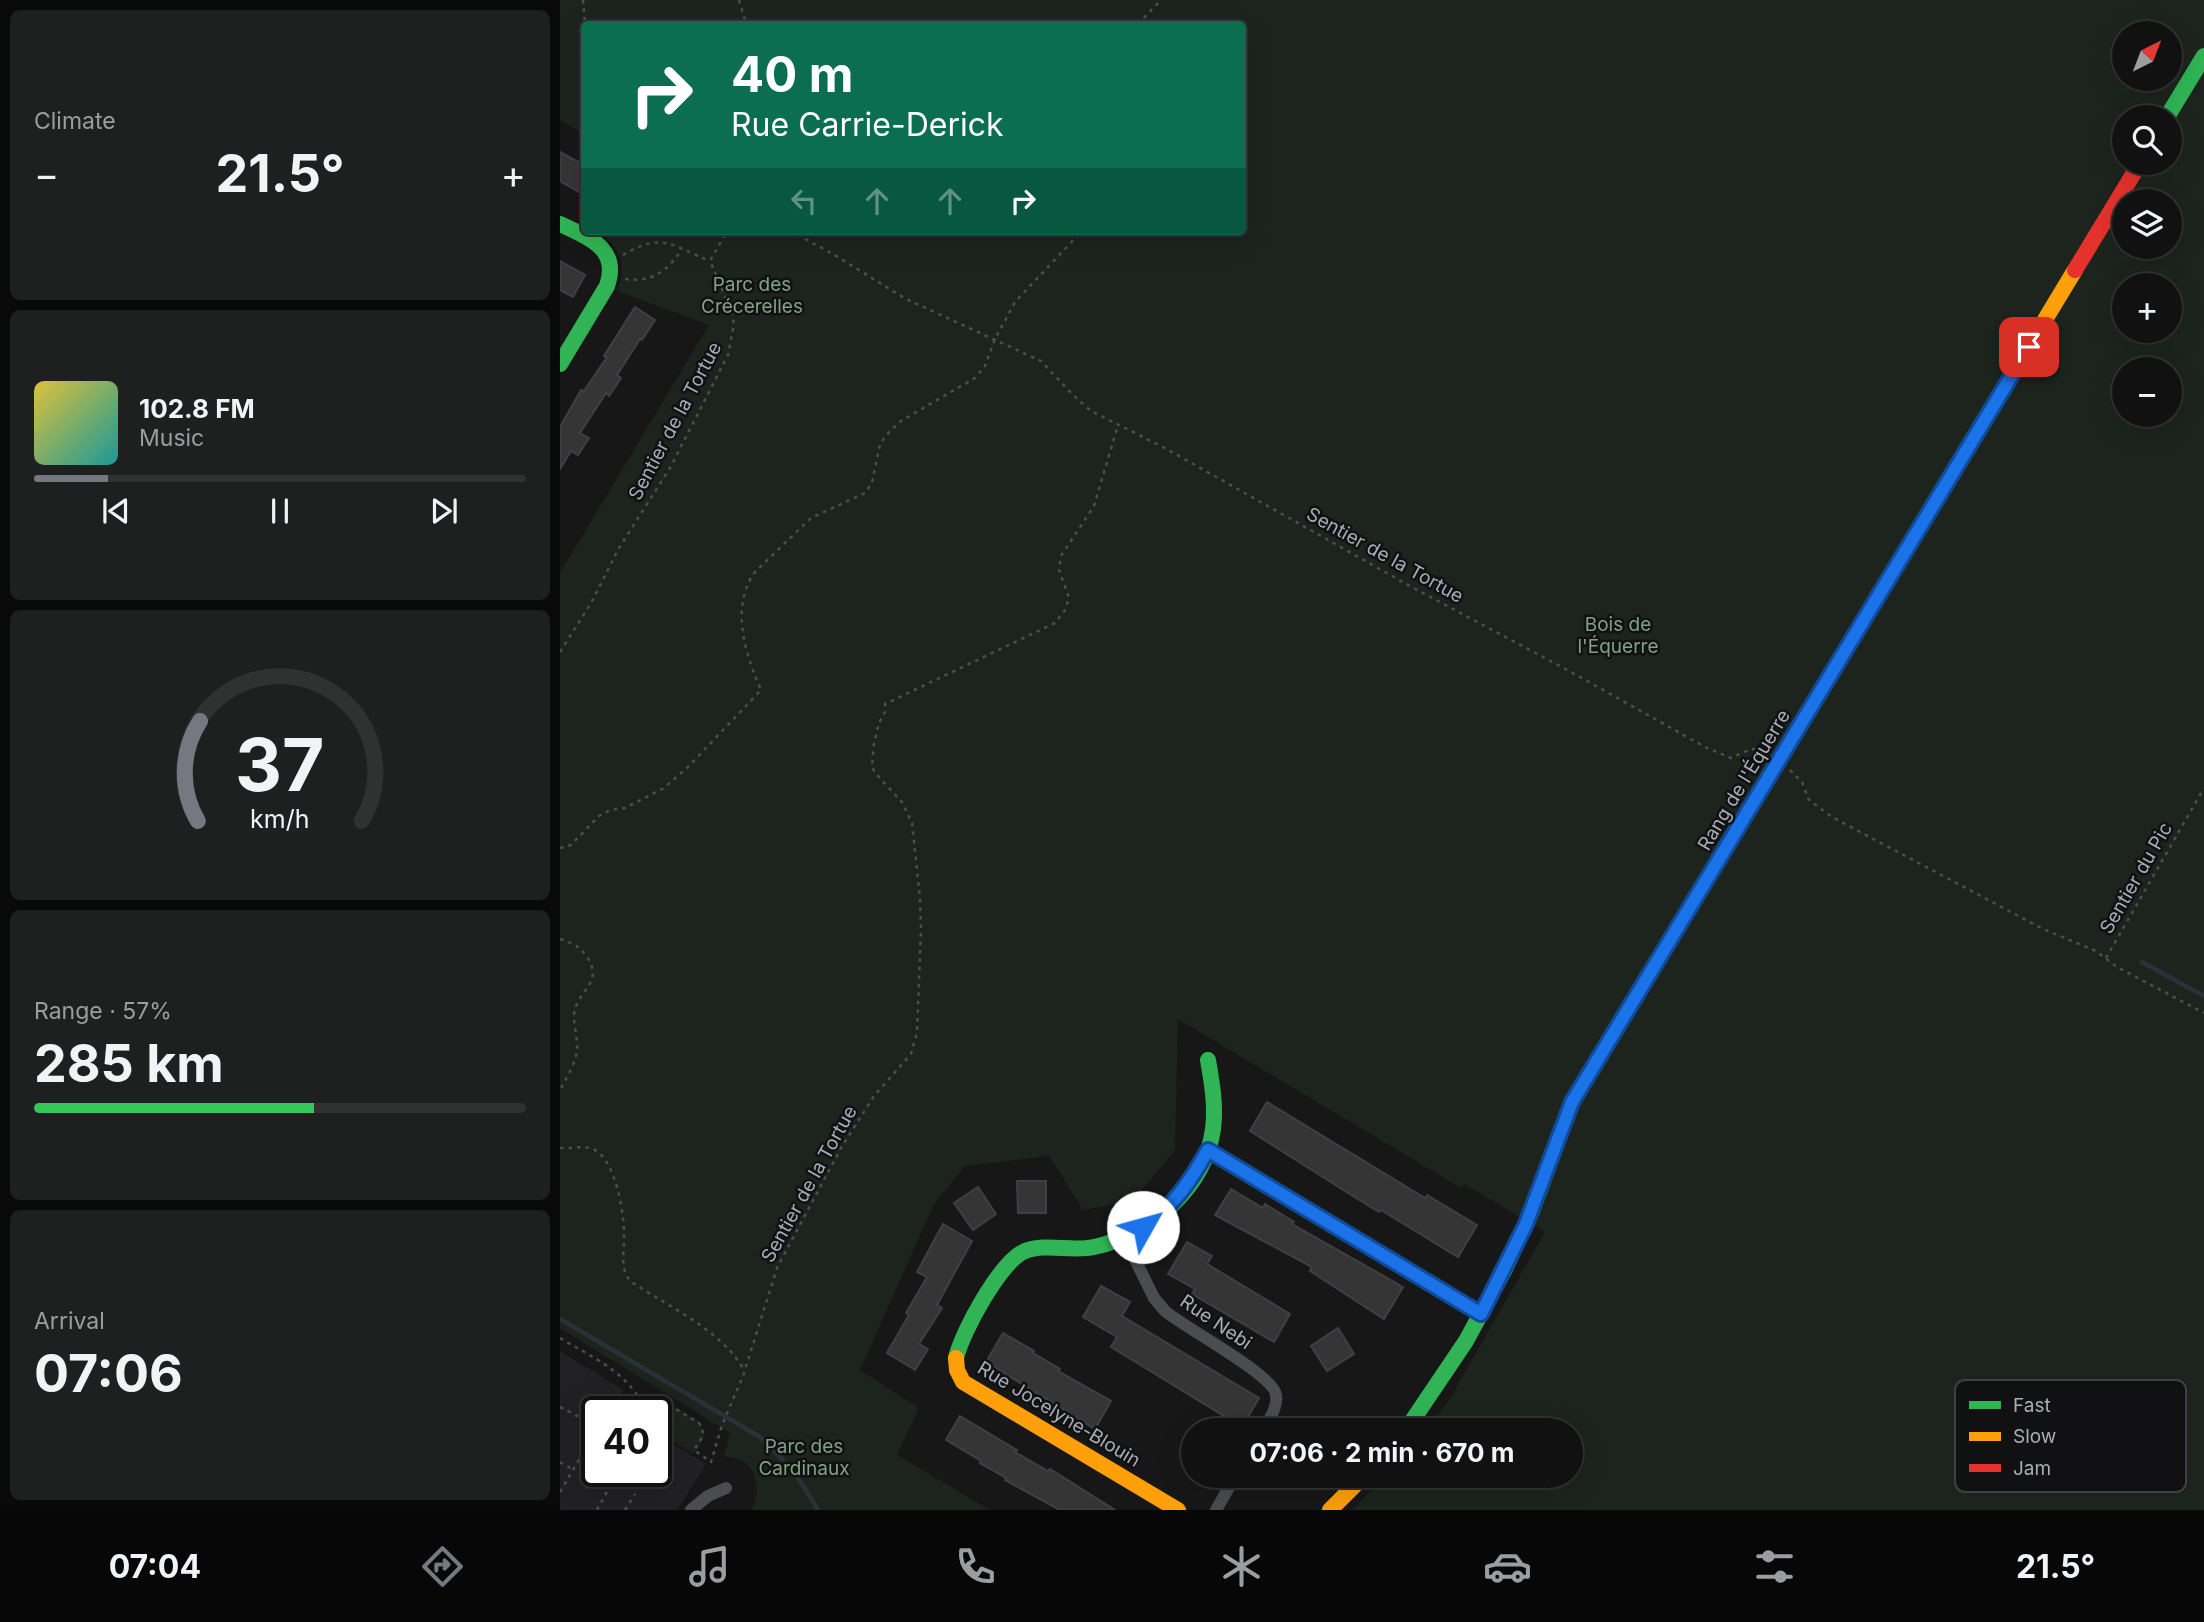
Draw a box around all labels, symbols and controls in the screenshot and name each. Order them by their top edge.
north arrow [2112,21,2182,91]
map controls [2112,21,2182,427]
text: 40 m [731,45,854,104]
icon: right [616,49,707,140]
text: Rue Carrie-Derick [731,105,1004,144]
button: search [2112,105,2182,175]
text: Climate [34,107,116,135]
text: 21.5° [215,142,345,205]
text: − [34,151,59,197]
text: + [501,151,526,197]
icon: left [785,182,823,220]
icon: ahead [858,182,896,220]
icon: ahead [931,182,969,220]
icon: right [1004,182,1042,220]
button: layers [2112,189,2182,259]
park label: Parc des Crécerelles [701,273,803,318]
button: + [2112,273,2182,343]
pin [1999,317,2059,377]
icon: arrive [2010,328,2048,366]
street label: Sentier de la Tortue [624,338,726,504]
button: − [2112,357,2182,427]
text: 102.8 FM [139,393,255,424]
text: Music [139,424,204,452]
icon: previous [97,492,135,530]
icon: pause [261,492,299,530]
icon: next [425,492,463,530]
street label: Sentier de la Tortue [1303,502,1467,608]
park label: Bois de l'Équerre [1577,613,1659,658]
street label: Rang de l'Équerre [1692,705,1795,855]
text: 37 [235,720,325,809]
text: km/h [250,804,310,834]
street label: Sentier du Pic [2095,818,2177,938]
text: Range · 57% [34,997,172,1025]
text: 285 km [34,1032,224,1095]
street label: Sentier de la Tortue [756,1102,862,1266]
position arrow [1106,1190,1180,1264]
street label: Rue Nebi [1176,1290,1256,1354]
text: Arrival [34,1307,105,1335]
text: 07:06 [34,1342,183,1405]
street label: Rue Jocelyne-Blouin [973,1356,1145,1472]
legend [1955,1380,2186,1492]
text: Fast [2013,1394,2051,1417]
speed limit sign: 40 [581,1396,672,1487]
text: Slow [2013,1425,2056,1448]
park label: Parc des Cardinaux [758,1435,850,1480]
text: 07:06 · 2 min · 670 m [1250,1437,1514,1468]
text: Jam [2013,1457,2051,1480]
icon: directions [418,1542,467,1591]
icon: music [685,1542,734,1591]
icon: phone [951,1542,1000,1591]
icon: climate [1217,1542,1266,1591]
icon: car [1483,1542,1532,1591]
icon: filters [1750,1542,1799,1591]
text: 07:04 [109,1547,201,1586]
text: 21.5° [2016,1547,2095,1586]

